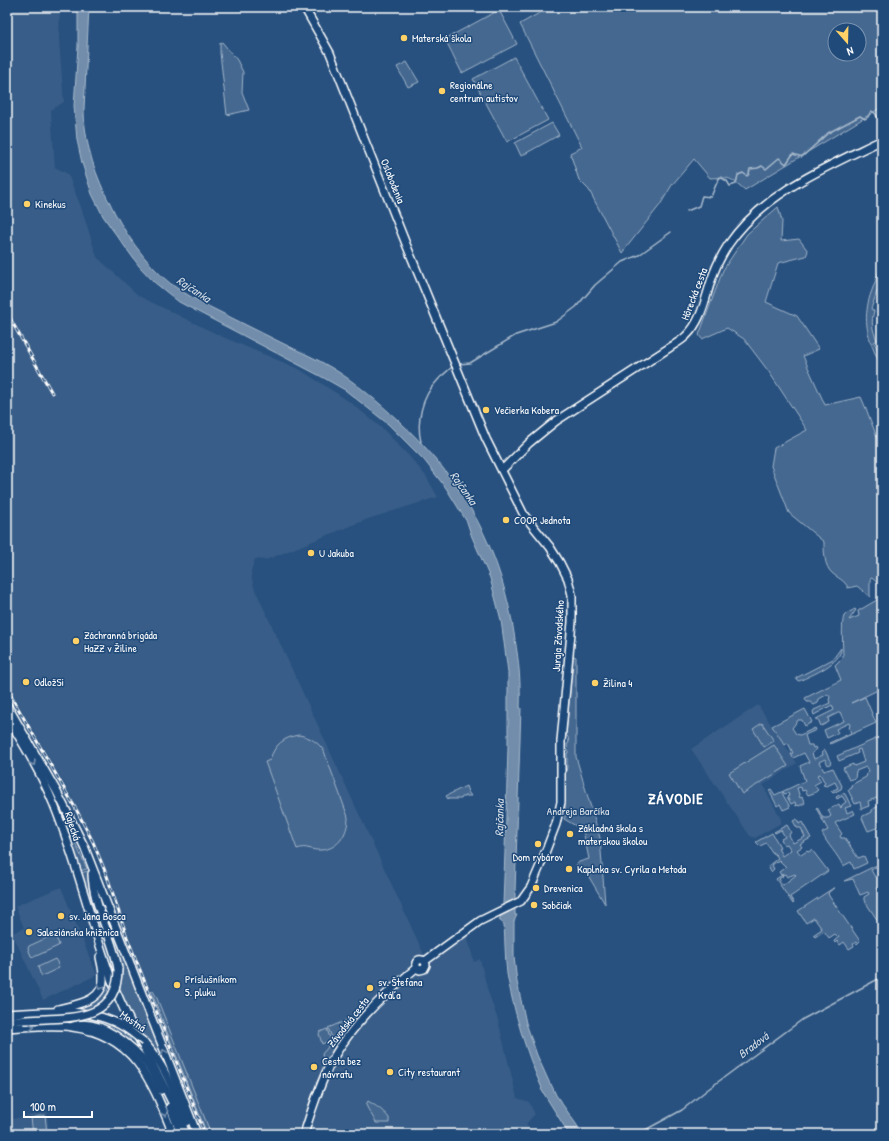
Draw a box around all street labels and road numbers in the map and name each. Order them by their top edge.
street label: Oslobodenia [378,157,409,206]
street label: Hôrecká cesta [678,265,711,322]
street label: Juraja Závodského [549,599,567,672]
street label: Rajecká [62,810,84,843]
street label: Závodská cesta [324,994,372,1050]
street label: Mostná [117,1007,149,1035]

